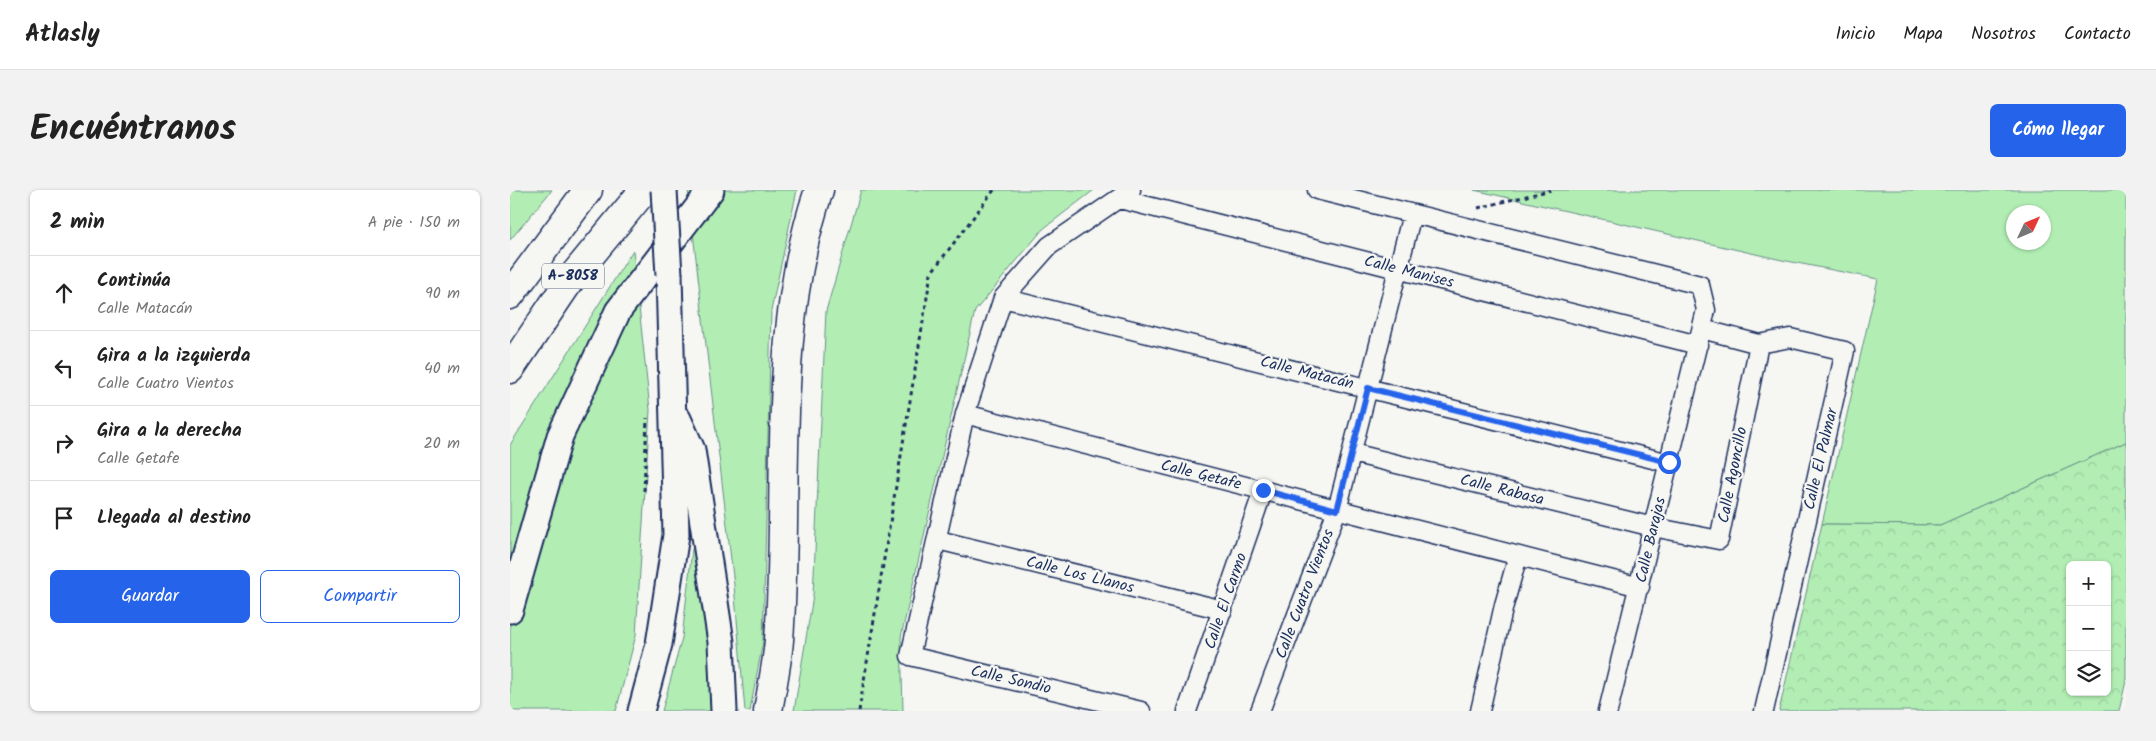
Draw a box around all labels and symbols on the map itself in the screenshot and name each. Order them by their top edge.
north arrow [2006,205,2051,250]
street label: Calle Manises [1361,249,1457,295]
road number: A-8058 [542,264,604,288]
street label: Calle Matacán [1258,349,1356,397]
street label: Calle El Palmar [1797,404,1845,512]
street label: Calle Agoncillo [1711,425,1755,525]
route start [1658,451,1681,474]
street label: Calle Getafe [1158,453,1244,497]
street label: Calle Rabasa [1457,468,1547,512]
route end [1252,479,1275,502]
street label: Calle Barajas [1629,494,1673,585]
street label: Calle Cuatro Vientos [1269,526,1341,662]
street label: Calle El Carmo [1198,549,1254,653]
street label: Calle Los Llanos [1023,550,1137,601]
street label: Calle Sondio [968,659,1054,701]

